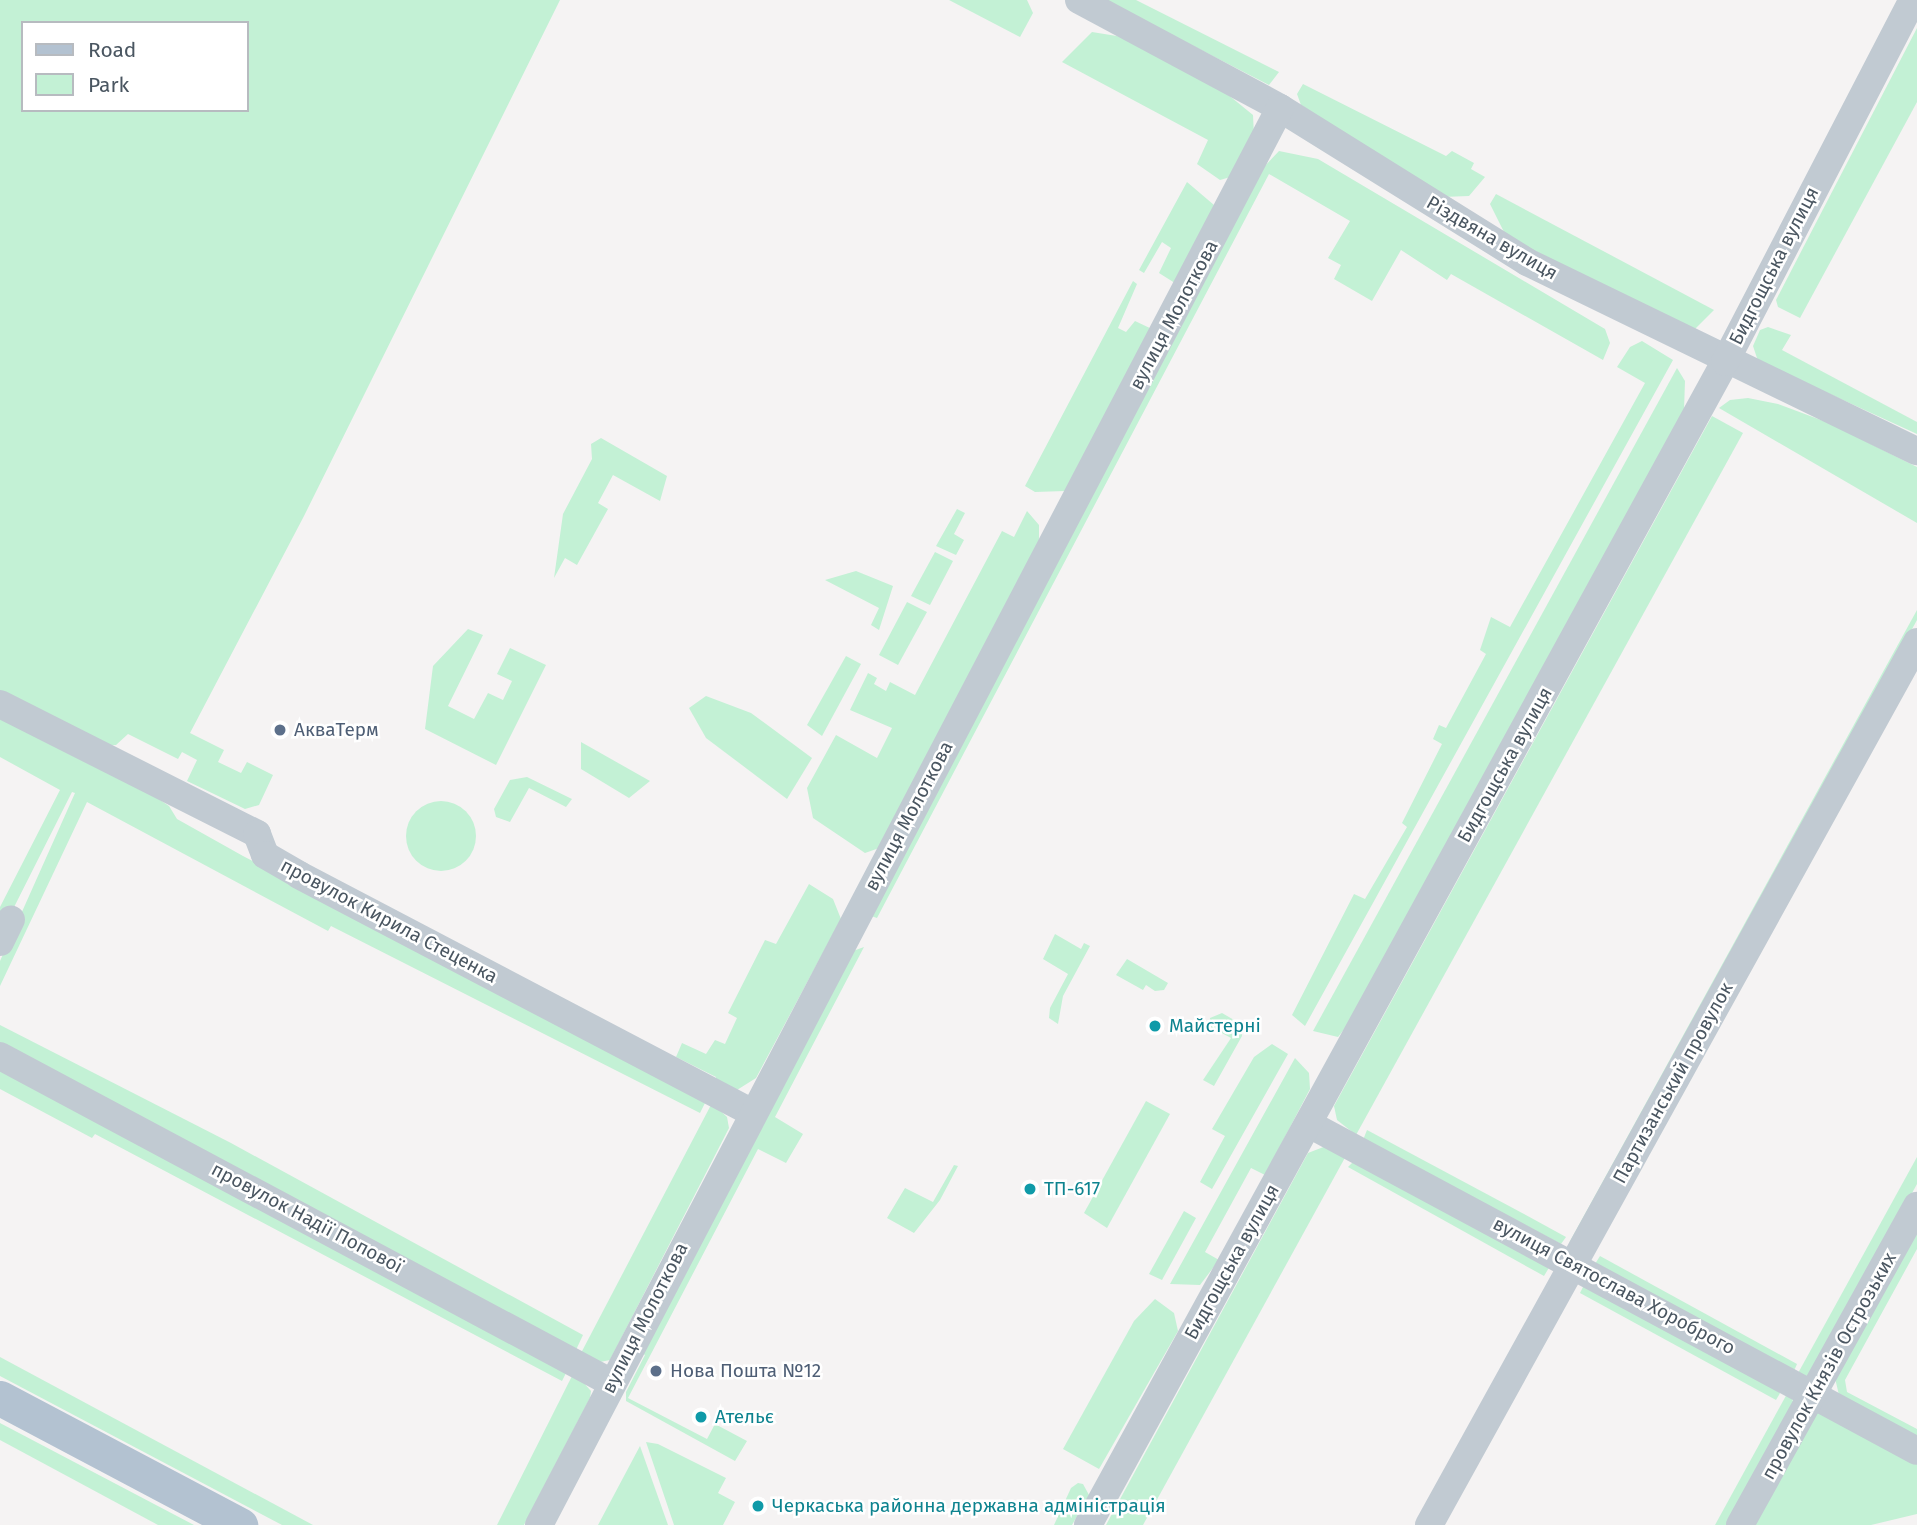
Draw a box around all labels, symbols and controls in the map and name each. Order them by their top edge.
legend [21,21,248,112]
text: Road [88,37,136,63]
text: Park [88,72,129,98]
street label: Бидгощська вулиця [1724,183,1824,349]
street label: Різдвяна вулиця [1422,191,1562,285]
street label: вулиця Молоткова [1125,236,1223,394]
street label: Бидгощська вулиця [1453,683,1557,847]
place label: АкваТерм [294,719,379,741]
marker: АкваТерм [272,722,288,738]
street label: вулиця Молоткова [860,737,958,895]
street label: провулок Кирила Стеценка [277,854,501,988]
street label: Партизанський провулок [1608,978,1738,1188]
place label: Майстерні [1169,1015,1261,1037]
marker: Майстерні [1147,1018,1163,1034]
street label: провулок Надії Попової [207,1158,407,1278]
place label: ТП-617 [1044,1178,1100,1200]
street label: Бидгощська вулиця [1180,1180,1284,1344]
marker: ТП-617 [1022,1181,1038,1197]
street label: вулиця Святослава Хороброго [1489,1212,1739,1360]
street label: вулиця Молоткова [597,1239,693,1397]
street label: провулок Князів Острозьких [1757,1248,1901,1484]
place label: Нова Пошта №12 [670,1360,821,1382]
marker: Нова Пошта №12 [648,1363,664,1379]
place label: Ательє [715,1406,774,1428]
marker: Ательє [693,1409,709,1425]
place label: Черкаська районна державна адміністрація [772,1495,1166,1517]
marker: Черкаська районна державна адміністрація [750,1498,766,1514]

